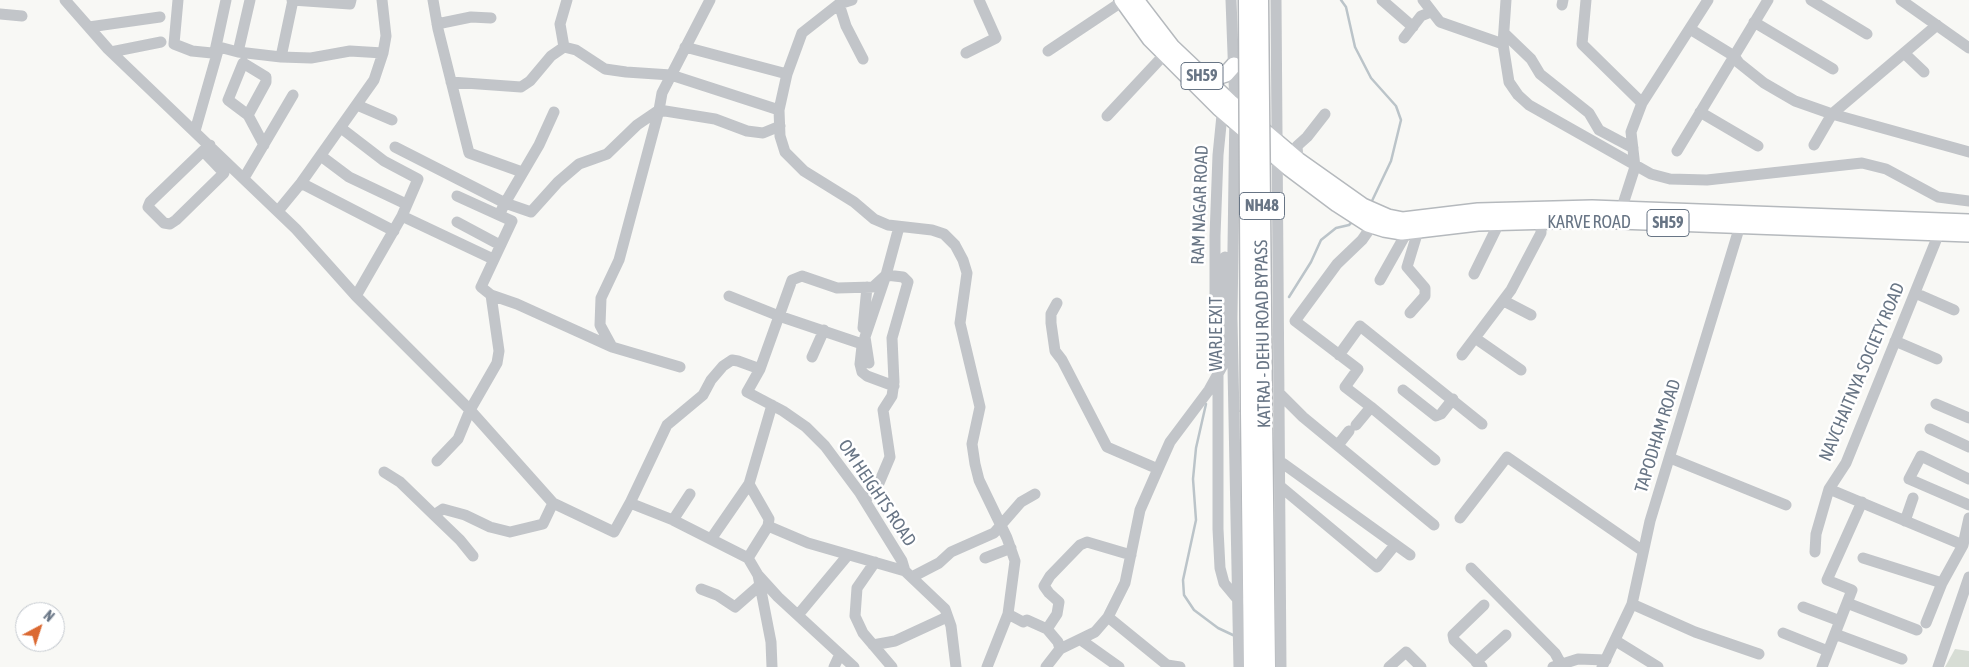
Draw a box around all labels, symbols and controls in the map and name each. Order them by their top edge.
road number: SH59 [1181,62,1223,90]
street label: RAM NAGAR ROAD [1187,145,1213,265]
road number: NH48 [1240,192,1284,220]
road number: SH59 [1647,210,1689,237]
street label: KARVE ROAD [1547,211,1631,233]
street label: KATRAJ - DEHU ROAD BYPASS [1251,240,1275,428]
street label: NAVCHAITNYA SOCIETY ROAD [1815,280,1909,464]
street label: WARJE EXIT [1205,297,1227,371]
street label: TAPODHAM ROAD [1631,377,1685,495]
street label: OM HEIGHTS ROAD [833,436,921,550]
north arrow [15,602,65,652]
text: N [41,607,57,625]

